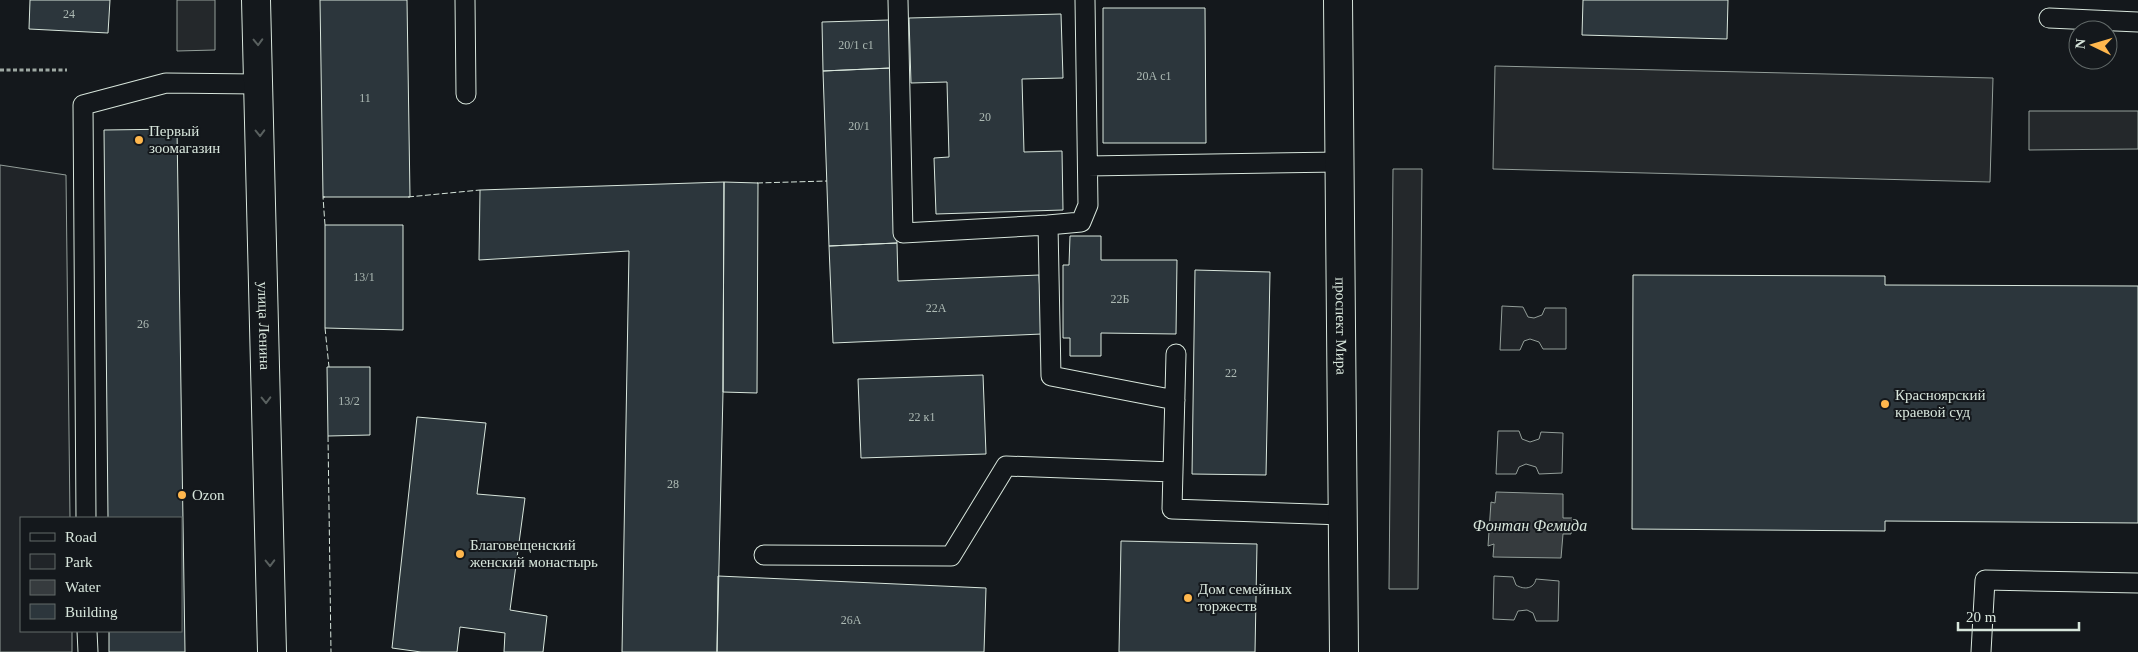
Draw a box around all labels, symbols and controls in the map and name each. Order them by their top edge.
house number: 24 [63,7,75,21]
north arrow [2068,20,2118,70]
one-way arrow [252,38,263,46]
house number: 20/1 с1 [838,38,874,52]
text: N [2073,38,2088,50]
house number: 20А с1 [1137,69,1172,83]
house number: 11 [359,91,371,105]
house number: 20 [979,110,991,124]
house number: 20/1 [848,119,870,133]
place label: Первый зоомагазин [149,123,220,156]
one-way arrow [255,130,265,137]
marker: Первый зоомагазин [133,134,145,146]
house number: 13/1 [353,270,375,284]
street label: проспект Мира [1333,277,1349,375]
street label: улица Ленина [255,282,273,371]
house number: 22Б [1111,292,1130,306]
house number: 22А [926,301,947,315]
house number: 26 [137,317,149,331]
house number: 22 [1225,366,1237,380]
place label: Красноярский краевой суд [1895,387,1985,420]
house number: 13/2 [338,394,360,408]
one-way arrow [261,397,272,405]
marker: Красноярский краевой суд [1879,398,1891,410]
house number: 22 к1 [909,410,935,424]
house number: 28 [667,477,679,491]
place label: Ozon [192,487,225,503]
marker: Ozon [176,489,188,501]
legend [20,517,182,632]
water label: Фонтан Фемида [1473,517,1587,534]
text: Road [65,529,97,545]
place label: Благовещенский женский монастырь [469,537,598,570]
marker: Благовещенский женский монастырь [454,548,466,560]
text: Park [65,554,93,570]
one-way arrow [265,559,276,567]
text: Water [65,579,100,595]
place label: Дом семейных торжеств [1198,581,1292,614]
marker: Дом семейных торжеств [1182,592,1194,604]
scale bar [1958,600,2079,632]
text: Building [65,604,118,620]
text: 20 m [1966,609,1997,625]
house number: 26А [841,613,862,627]

